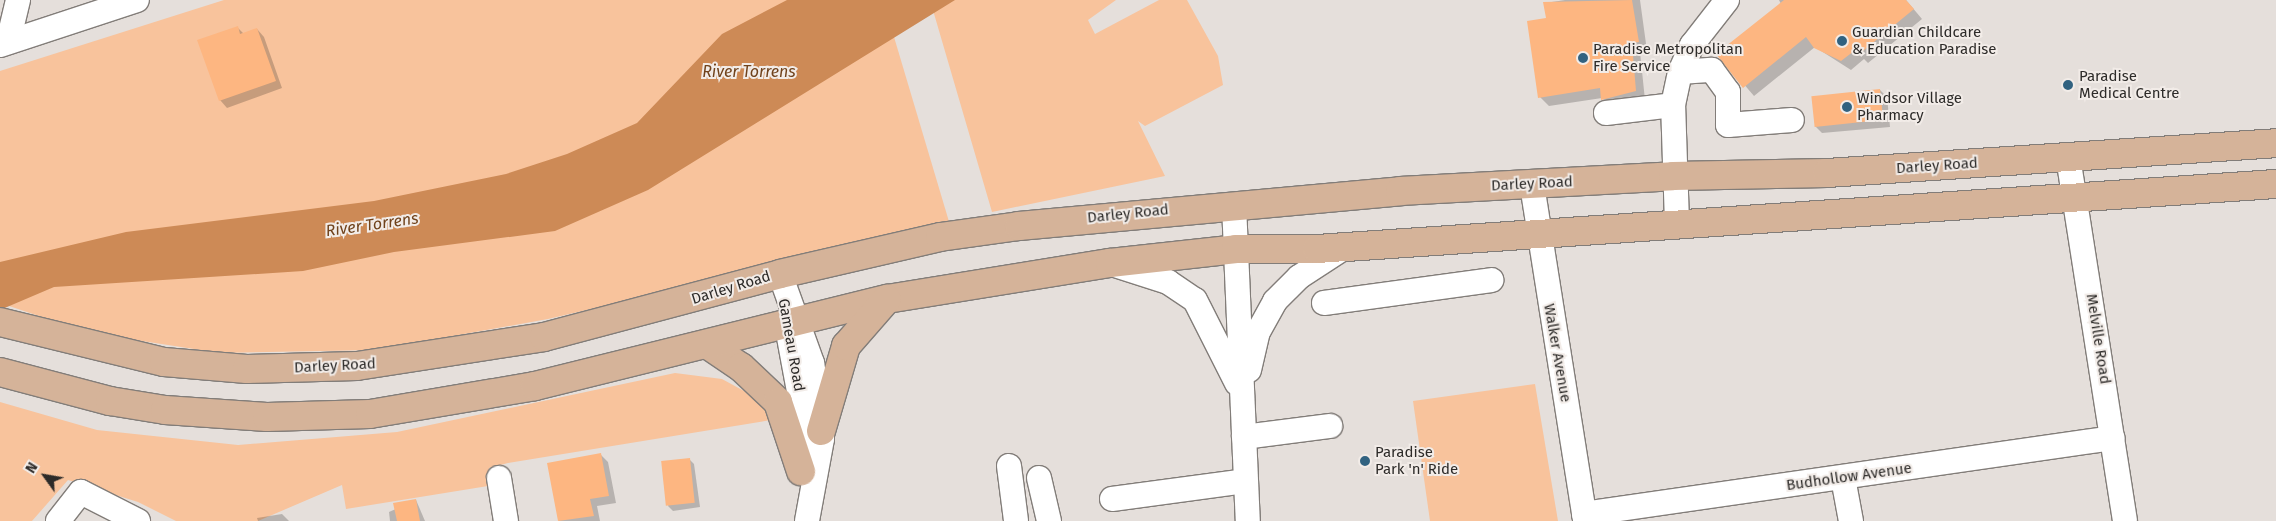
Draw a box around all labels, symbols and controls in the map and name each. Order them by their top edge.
place label: Guardian Childcare & Education Paradise [1852,23,1997,58]
marker: Guardian Childcare & Education Paradise [1836,35,1848,47]
place label: Paradise Metropolitan Fire Service [1593,40,1743,75]
marker: Paradise Metropolitan Fire Service [1577,52,1589,64]
water label: River Torrens [702,62,796,82]
place label: Paradise Medical Centre [2079,67,2179,102]
marker: Paradise Medical Centre [2061,78,2075,92]
place label: Windsor Village Pharmacy [1857,89,1962,124]
marker: Windsor Village Pharmacy [1841,101,1853,113]
street label: Darley Road [1896,154,1978,178]
street label: Darley Road [1491,173,1573,195]
street label: Darley Road [1086,201,1170,227]
water label: River Torrens [324,209,420,241]
street label: Darley Road [689,267,773,309]
street label: Melville Road [2082,293,2114,385]
street label: Gameau Road [774,297,808,393]
street label: Walker Avenue [1539,302,1575,404]
street label: Darley Road [294,355,376,377]
place label: Paradise Park 'n' Ride [1375,443,1458,478]
north arrow [20,451,70,501]
marker: Paradise Park 'n' Ride [1359,455,1371,467]
text: N [22,459,42,476]
street label: Budhollow Avenue [1785,459,1913,495]

